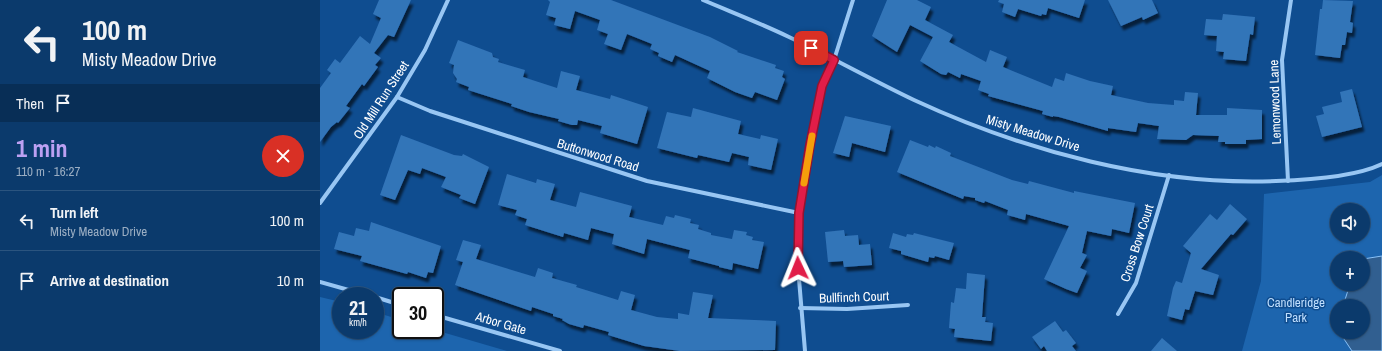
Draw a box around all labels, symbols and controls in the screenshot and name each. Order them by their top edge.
text: 100 m [82,11,147,49]
icon: left [16,16,68,68]
pin [794,31,828,65]
icon: arrive [800,37,822,59]
text: Misty Meadow Drive [82,47,217,72]
street label: Old Mill Run Street [349,58,413,142]
street label: Lemonwood Lane [1265,59,1285,145]
icon: arrive [52,92,74,114]
text: Then [16,93,44,114]
street label: Misty Meadow Drive [984,111,1082,155]
text: 1 min [16,132,67,164]
street label: Buttonwood Road [555,134,641,176]
button: close [262,135,304,177]
text: 110 m · 16:27 [16,163,80,180]
text: Turn left [50,202,98,223]
street label: Cross Bow Court [1116,202,1158,284]
map controls [1330,203,1370,339]
button: sound [1330,203,1370,243]
icon: left [16,210,38,232]
text: 100 m [270,210,304,231]
text: Misty Meadow Drive [50,223,147,240]
position arrow [777,247,819,289]
button: + [1330,251,1370,291]
icon: arrive [16,270,38,292]
text: Arrive at destination [50,270,169,291]
text: 10 m [277,270,304,291]
speed limit sign: 30 [392,287,444,339]
street label: Bullfinch Court [819,287,889,307]
text: 21 [349,294,367,321]
park label: Candleridge Park [1267,294,1325,326]
button: − [1330,299,1370,339]
street label: Arbor Gate [473,307,528,338]
text: km/h [349,316,367,329]

